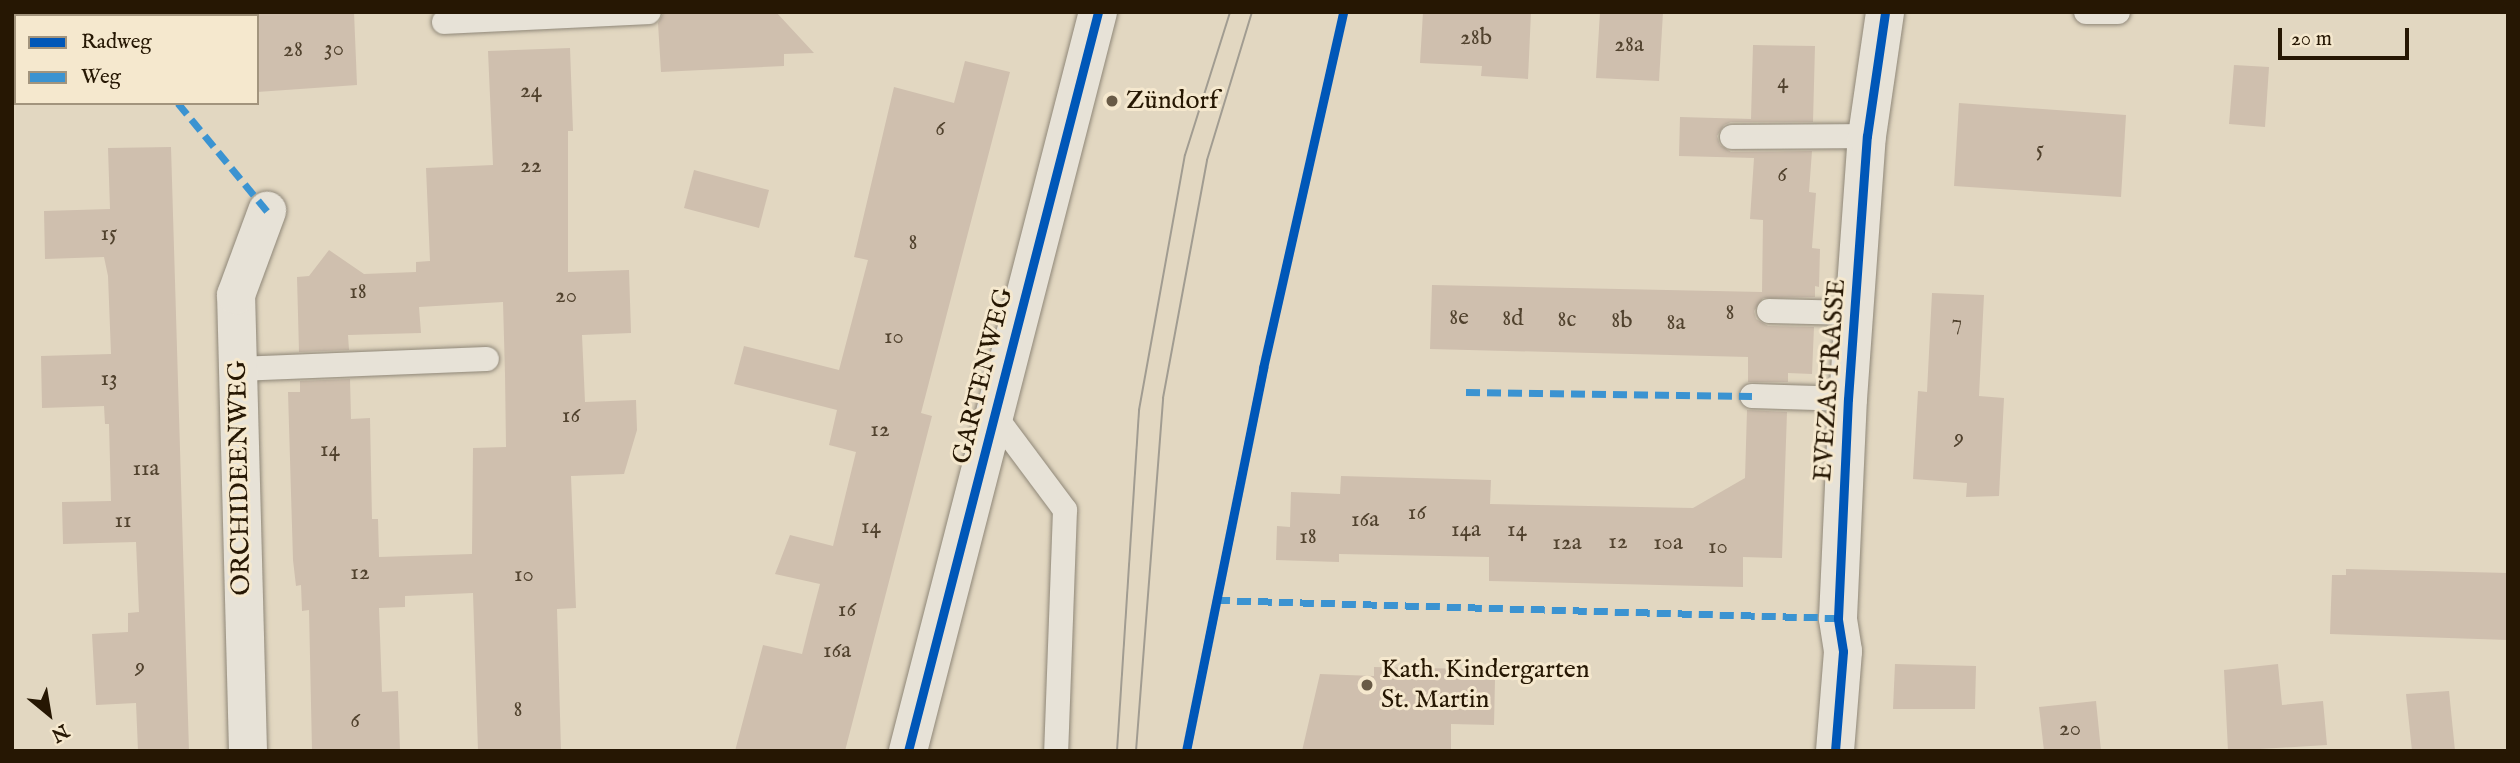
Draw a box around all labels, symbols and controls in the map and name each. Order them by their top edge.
legend [14,14,259,105]
scale bar [2282,14,2413,58]
house number: 28b [1460,24,1492,52]
text: 20 m [2291,26,2332,53]
text: Radweg [81,29,152,56]
house number: 28a [1614,31,1644,59]
house number: 30 [324,35,344,63]
house number: 28 [283,36,303,64]
text: Weg [81,64,121,91]
house number: 4 [1777,68,1789,96]
house number: 24 [520,77,542,105]
place label: Zündorf [1126,85,1218,117]
marker: Zündorf [1104,93,1120,109]
house number: 6 [935,115,945,143]
house number: 5 [2036,136,2044,164]
house number: 22 [520,152,542,180]
house number: 6 [1777,161,1787,189]
house number: 15 [101,220,117,248]
house number: 8 [908,229,918,257]
house number: 18 [349,278,367,306]
street label: EVEZASTRASSE [1807,278,1853,482]
house number: 20 [555,282,577,310]
street label: GARTENWEG [946,285,1020,467]
house number: 8 [1725,299,1735,327]
house number: 8e [1449,304,1469,332]
house number: 8d [1502,305,1524,333]
house number: 8c [1558,306,1576,334]
house number: 8b [1611,307,1633,335]
house number: 8a [1667,309,1685,337]
house number: 7 [1952,309,1962,337]
house number: 10 [884,323,904,351]
street label: ORCHIDEENWEG [222,360,258,596]
house number: 13 [100,365,118,393]
house number: 16 [562,402,580,430]
house number: 12 [870,416,890,444]
house number: 9 [1954,424,1964,452]
house number: 14 [320,436,340,464]
house number: 11a [132,455,160,483]
house number: 16 [1408,499,1426,527]
house number: 16a [1351,506,1379,534]
house number: 11 [114,507,132,535]
house number: 14 [861,513,881,541]
house number: 14a [1451,516,1481,544]
house number: 14 [1507,516,1527,544]
house number: 18 [1299,523,1317,551]
house number: 12 [1608,528,1628,556]
house number: 12a [1552,529,1582,557]
house number: 10a [1653,529,1683,557]
house number: 10 [1708,533,1728,561]
house number: 12 [350,559,370,587]
house number: 10 [514,561,534,589]
house number: 16 [838,596,856,624]
house number: 16a [823,637,851,665]
house number: 9 [135,653,145,681]
place label: Kath. Kindergarten St. Martin [1381,654,1590,716]
marker: Kath. Kindergarten St. Martin [1359,677,1375,693]
north arrow [14,679,84,749]
house number: 8 [513,696,523,724]
house number: 6 [350,707,360,735]
house number: 20 [2059,715,2081,743]
text: N [46,718,73,747]

